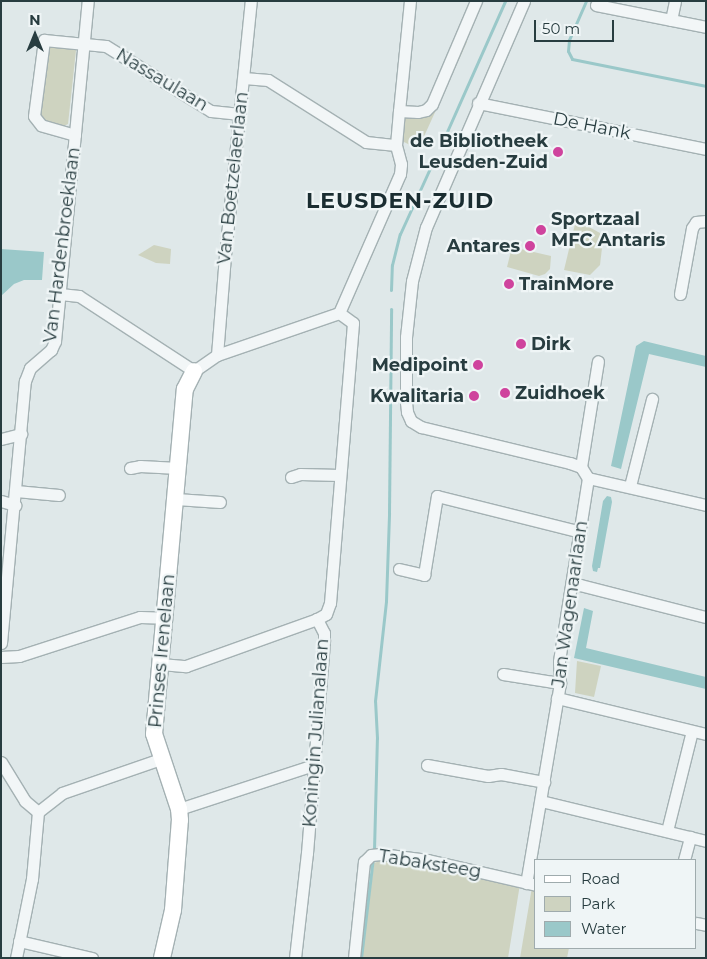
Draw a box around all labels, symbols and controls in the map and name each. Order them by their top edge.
north arrow [10,10,60,60]
scale bar [537,10,617,42]
text: N [29,11,41,29]
text: 50 m [542,19,580,38]
street label: Nassaulaan [112,44,212,116]
street label: Van Boetzelaerlaan [213,91,253,265]
street label: De Hank [551,108,633,144]
place label: de Bibliotheek Leusden-Zuid [410,131,548,173]
street label: Van Hardenbroeklaan [39,146,85,344]
marker: de Bibliotheek Leusden-Zuid [552,146,564,158]
district label: LEUSDEN-ZUID [304,188,496,214]
place label: Sportzaal MFC Antaris [551,209,665,252]
marker: Sportzaal MFC Antaris [535,224,547,236]
place label: Antares [447,235,520,257]
marker: Antares [524,240,536,252]
place label: TrainMore [519,273,614,295]
marker: TrainMore [503,278,515,290]
place label: Dirk [531,333,571,355]
marker: Dirk [515,338,527,350]
place label: Medipoint [372,354,468,376]
marker: Medipoint [472,359,484,371]
place label: Zuidhoek [515,382,605,404]
place label: Kwalitaria [370,385,464,407]
marker: Zuidhoek [499,387,511,399]
marker: Kwalitaria [468,390,480,402]
street label: Jan Wagenaarlaan [548,519,592,689]
street label: Prinses Irenelaan [145,573,179,729]
street label: Koningin Julianalaan [299,638,333,828]
street label: Tabaksteeg [377,845,483,883]
legend [534,859,697,949]
text: Road [581,869,620,888]
text: Park [581,894,615,913]
text: Water [581,919,627,938]

